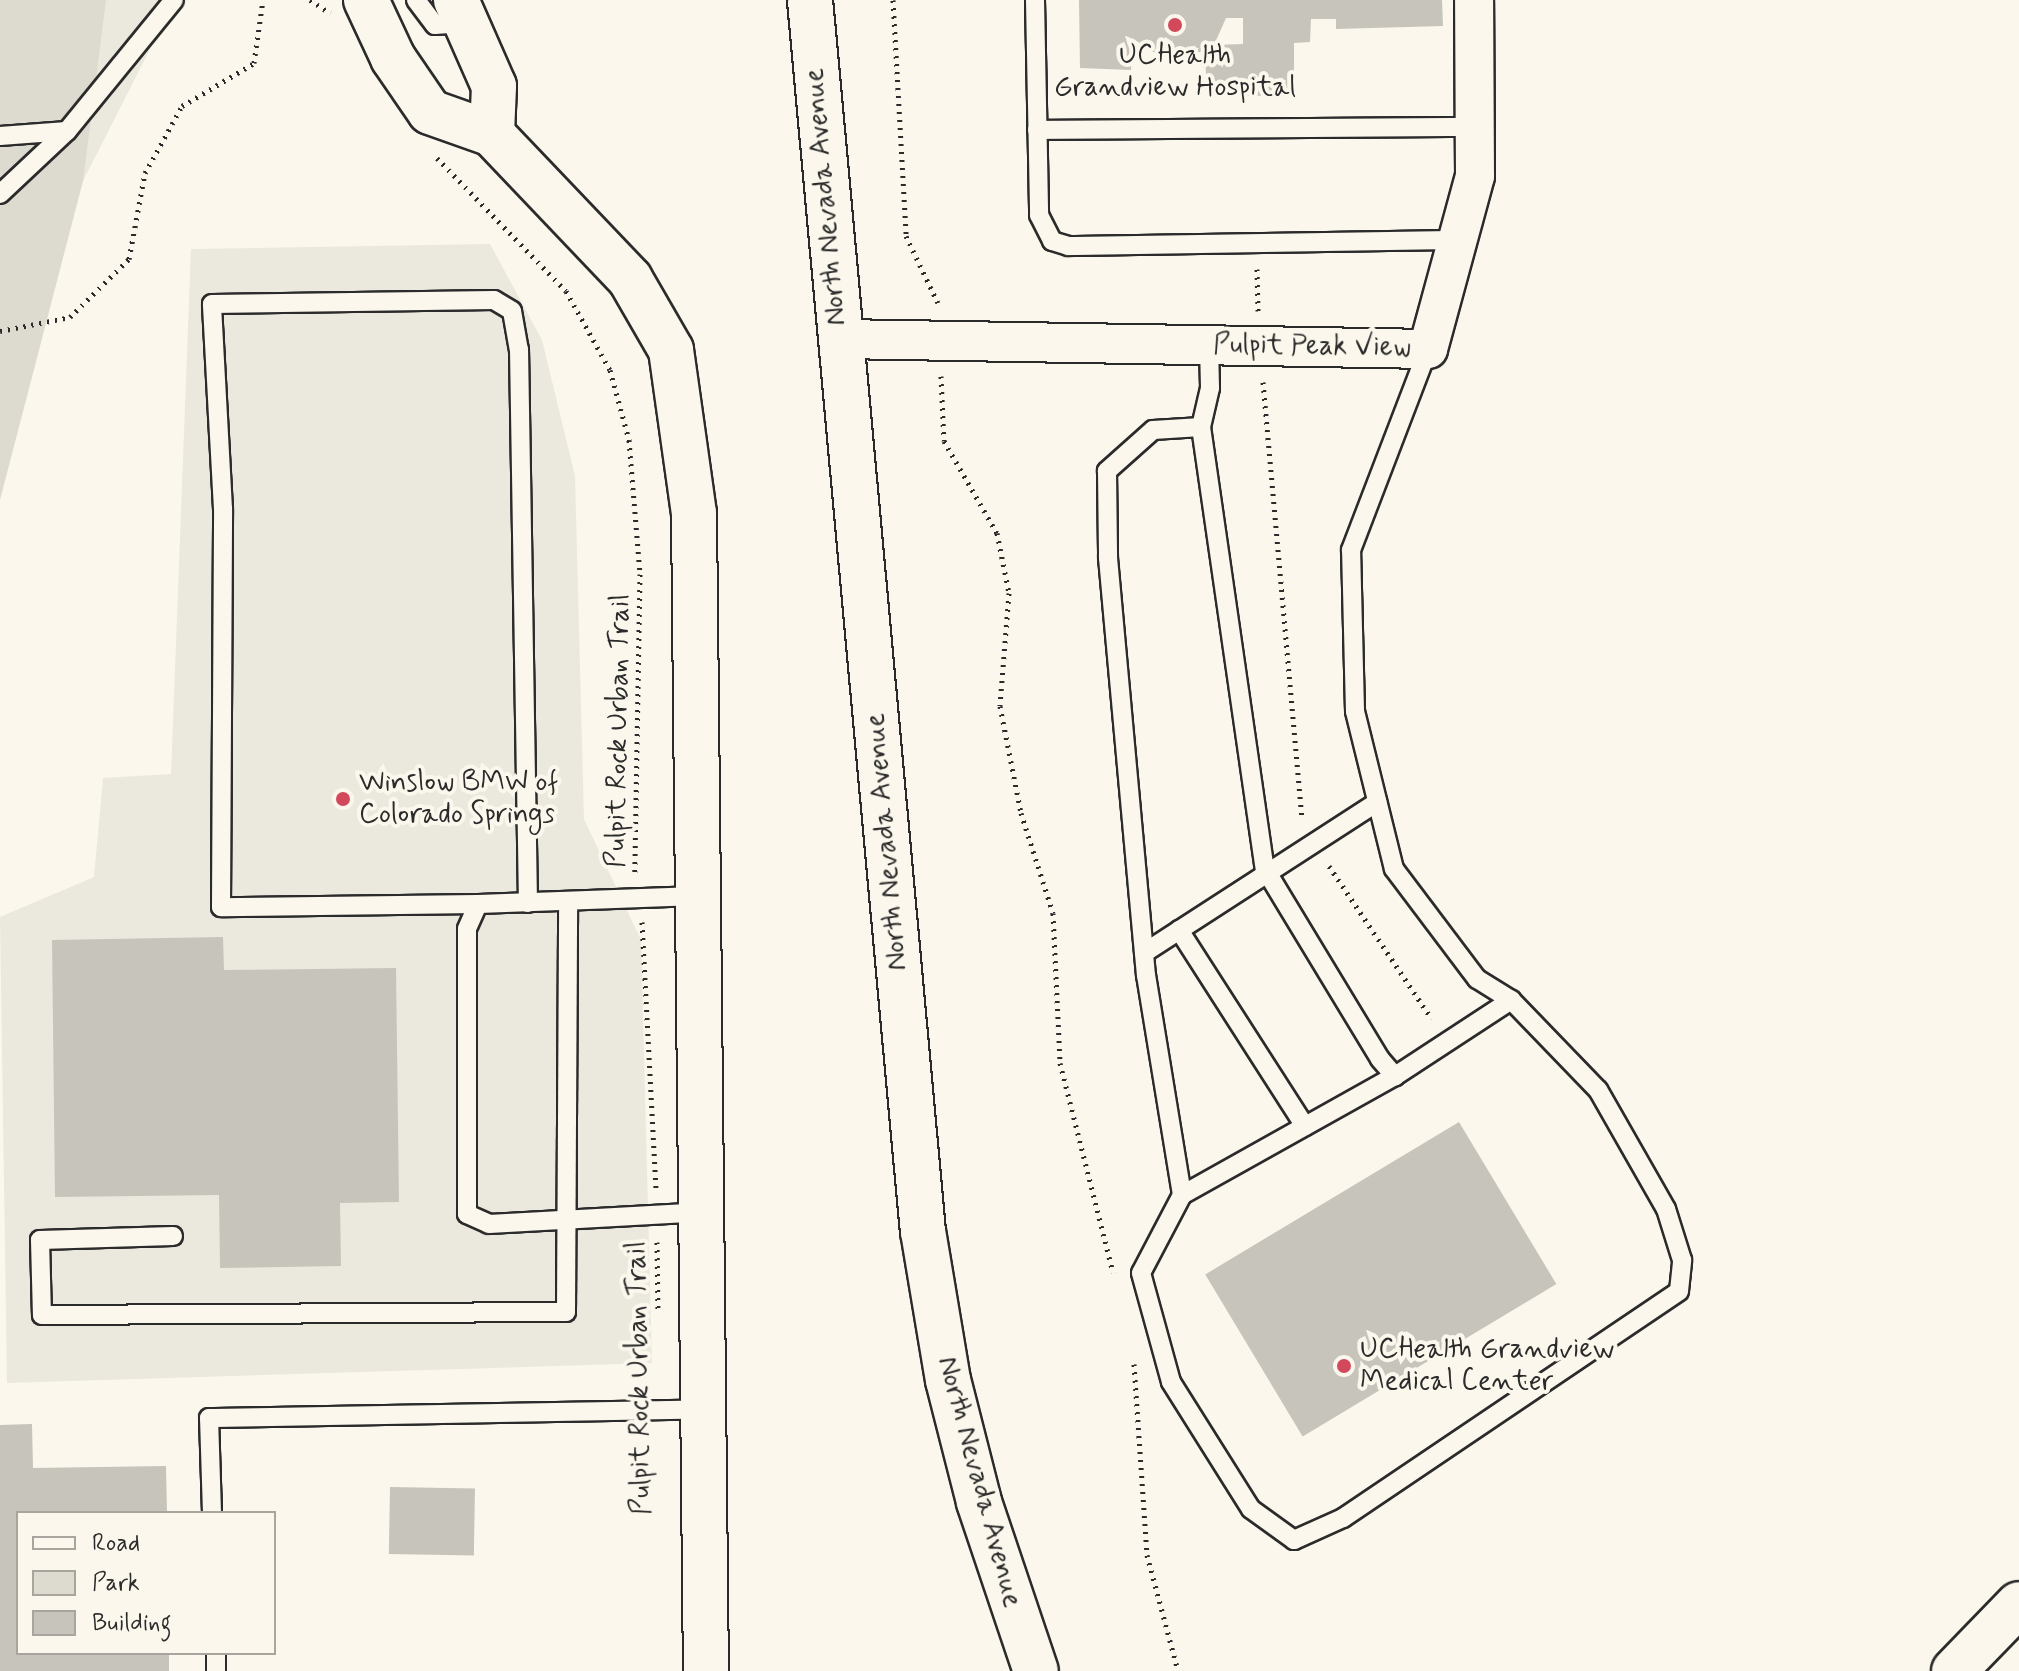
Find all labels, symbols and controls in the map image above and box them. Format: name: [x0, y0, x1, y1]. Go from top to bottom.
marker: UCHealth Grandview Hospital: [1164, 14, 1186, 36]
place label: UCHealth Grandview Hospital: [1054, 39, 1296, 105]
street label: North Nevada Avenue: [798, 67, 854, 327]
street label: Pulpit Peak View: [1213, 328, 1411, 366]
street label: Pulpit Rock Urban Trail: [600, 590, 638, 872]
street label: North Nevada Avenue: [859, 712, 915, 972]
place label: Winslow BMW of Colorado Springs: [359, 766, 560, 832]
marker: Winslow BMW of Colorado Springs: [334, 790, 352, 808]
street label: Pulpit Rock Urban Trail: [621, 1237, 659, 1519]
place label: UCHealth Grandview Medical Center: [1360, 1333, 1614, 1399]
street label: North Nevada Avenue: [929, 1353, 1029, 1611]
marker: UCHealth Grandview Medical Center: [1335, 1357, 1353, 1375]
legend: [16, 1511, 276, 1655]
text: Road: [92, 1528, 140, 1559]
text: Park: [92, 1568, 140, 1599]
text: Building: [92, 1608, 172, 1639]

